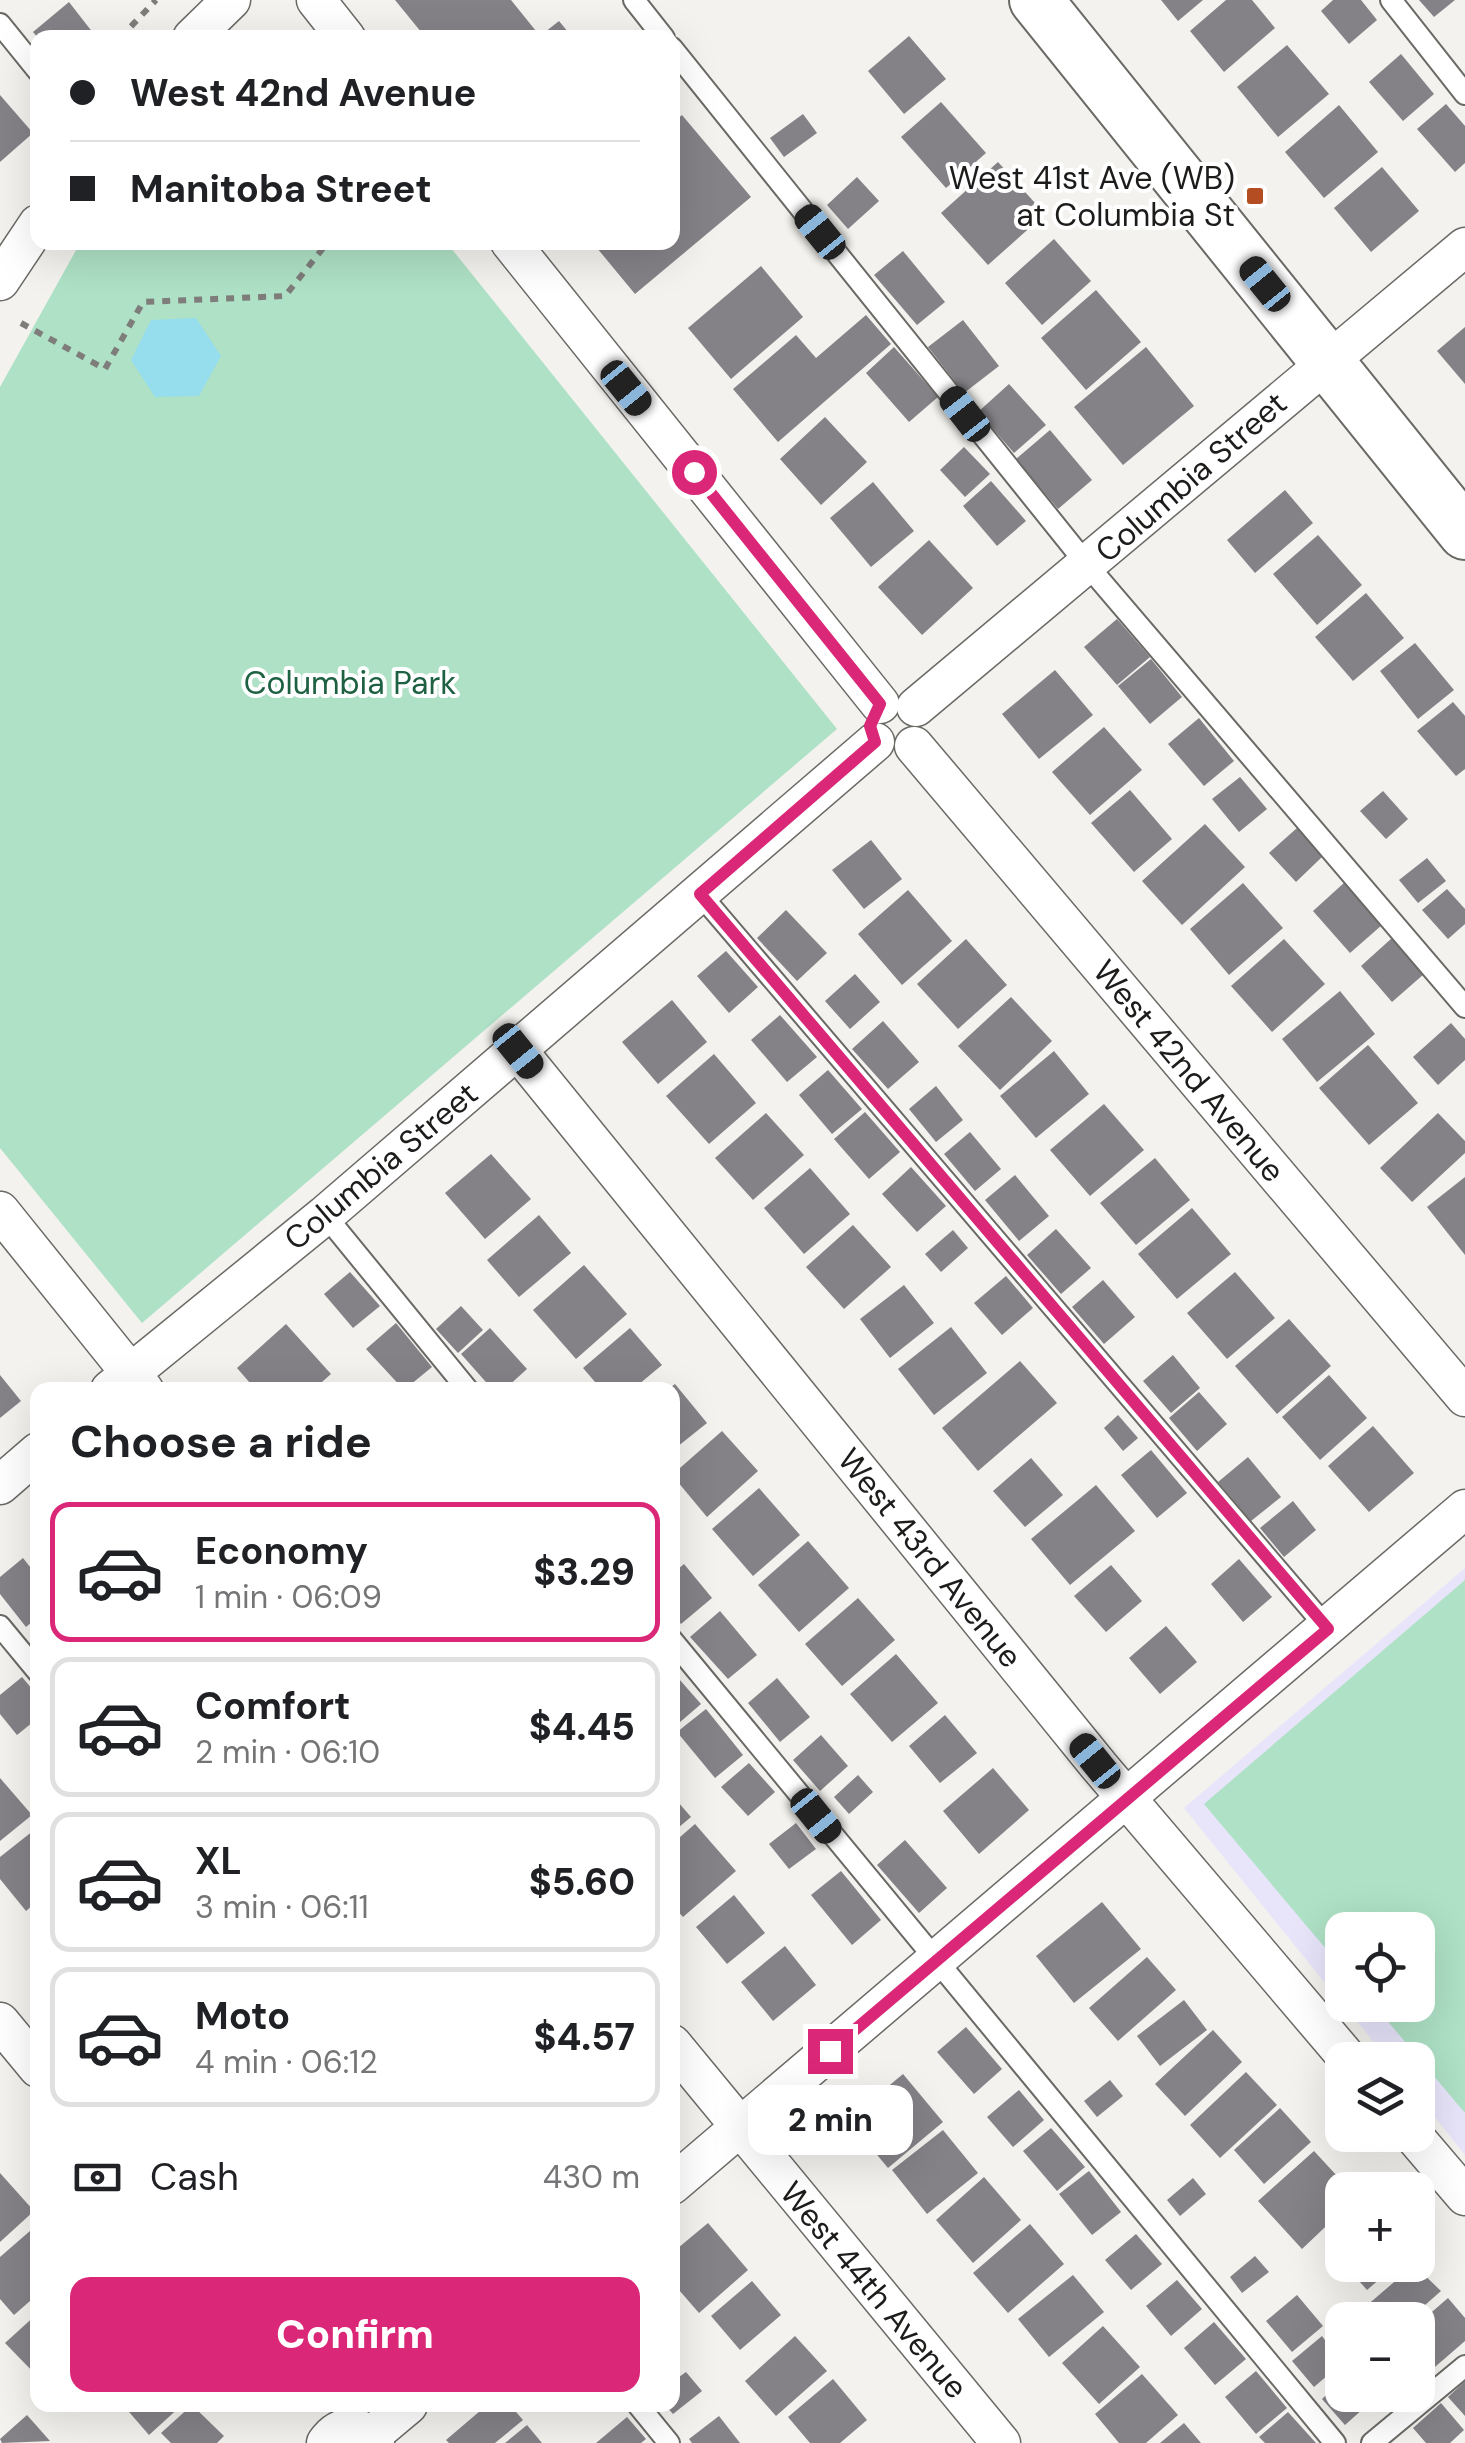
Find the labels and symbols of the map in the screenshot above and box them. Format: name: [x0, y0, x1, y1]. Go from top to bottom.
place label: West 41st Ave (WB) at Columbia St: [949, 157, 1235, 236]
marker: West 41st Ave (WB) at Columbia St: [1244, 185, 1266, 207]
car: [789, 199, 851, 265]
car: [1234, 251, 1296, 317]
car: [595, 355, 657, 421]
car: [935, 381, 995, 447]
street label: Columbia Street: [1087, 382, 1295, 572]
route start: [672, 450, 717, 495]
park label: Columbia Park: [244, 662, 456, 704]
street label: West 42nd Avenue: [1084, 951, 1294, 1191]
car: [487, 1018, 549, 1084]
street label: Columbia Street: [275, 1073, 487, 1259]
street label: West 43rd Avenue: [828, 1440, 1032, 1676]
car: [1064, 1728, 1126, 1794]
car: [785, 1783, 847, 1849]
route end: [808, 2029, 853, 2074]
callout: 2 min: [748, 2086, 912, 2156]
street label: West 44th Avenue: [771, 2173, 977, 2407]

